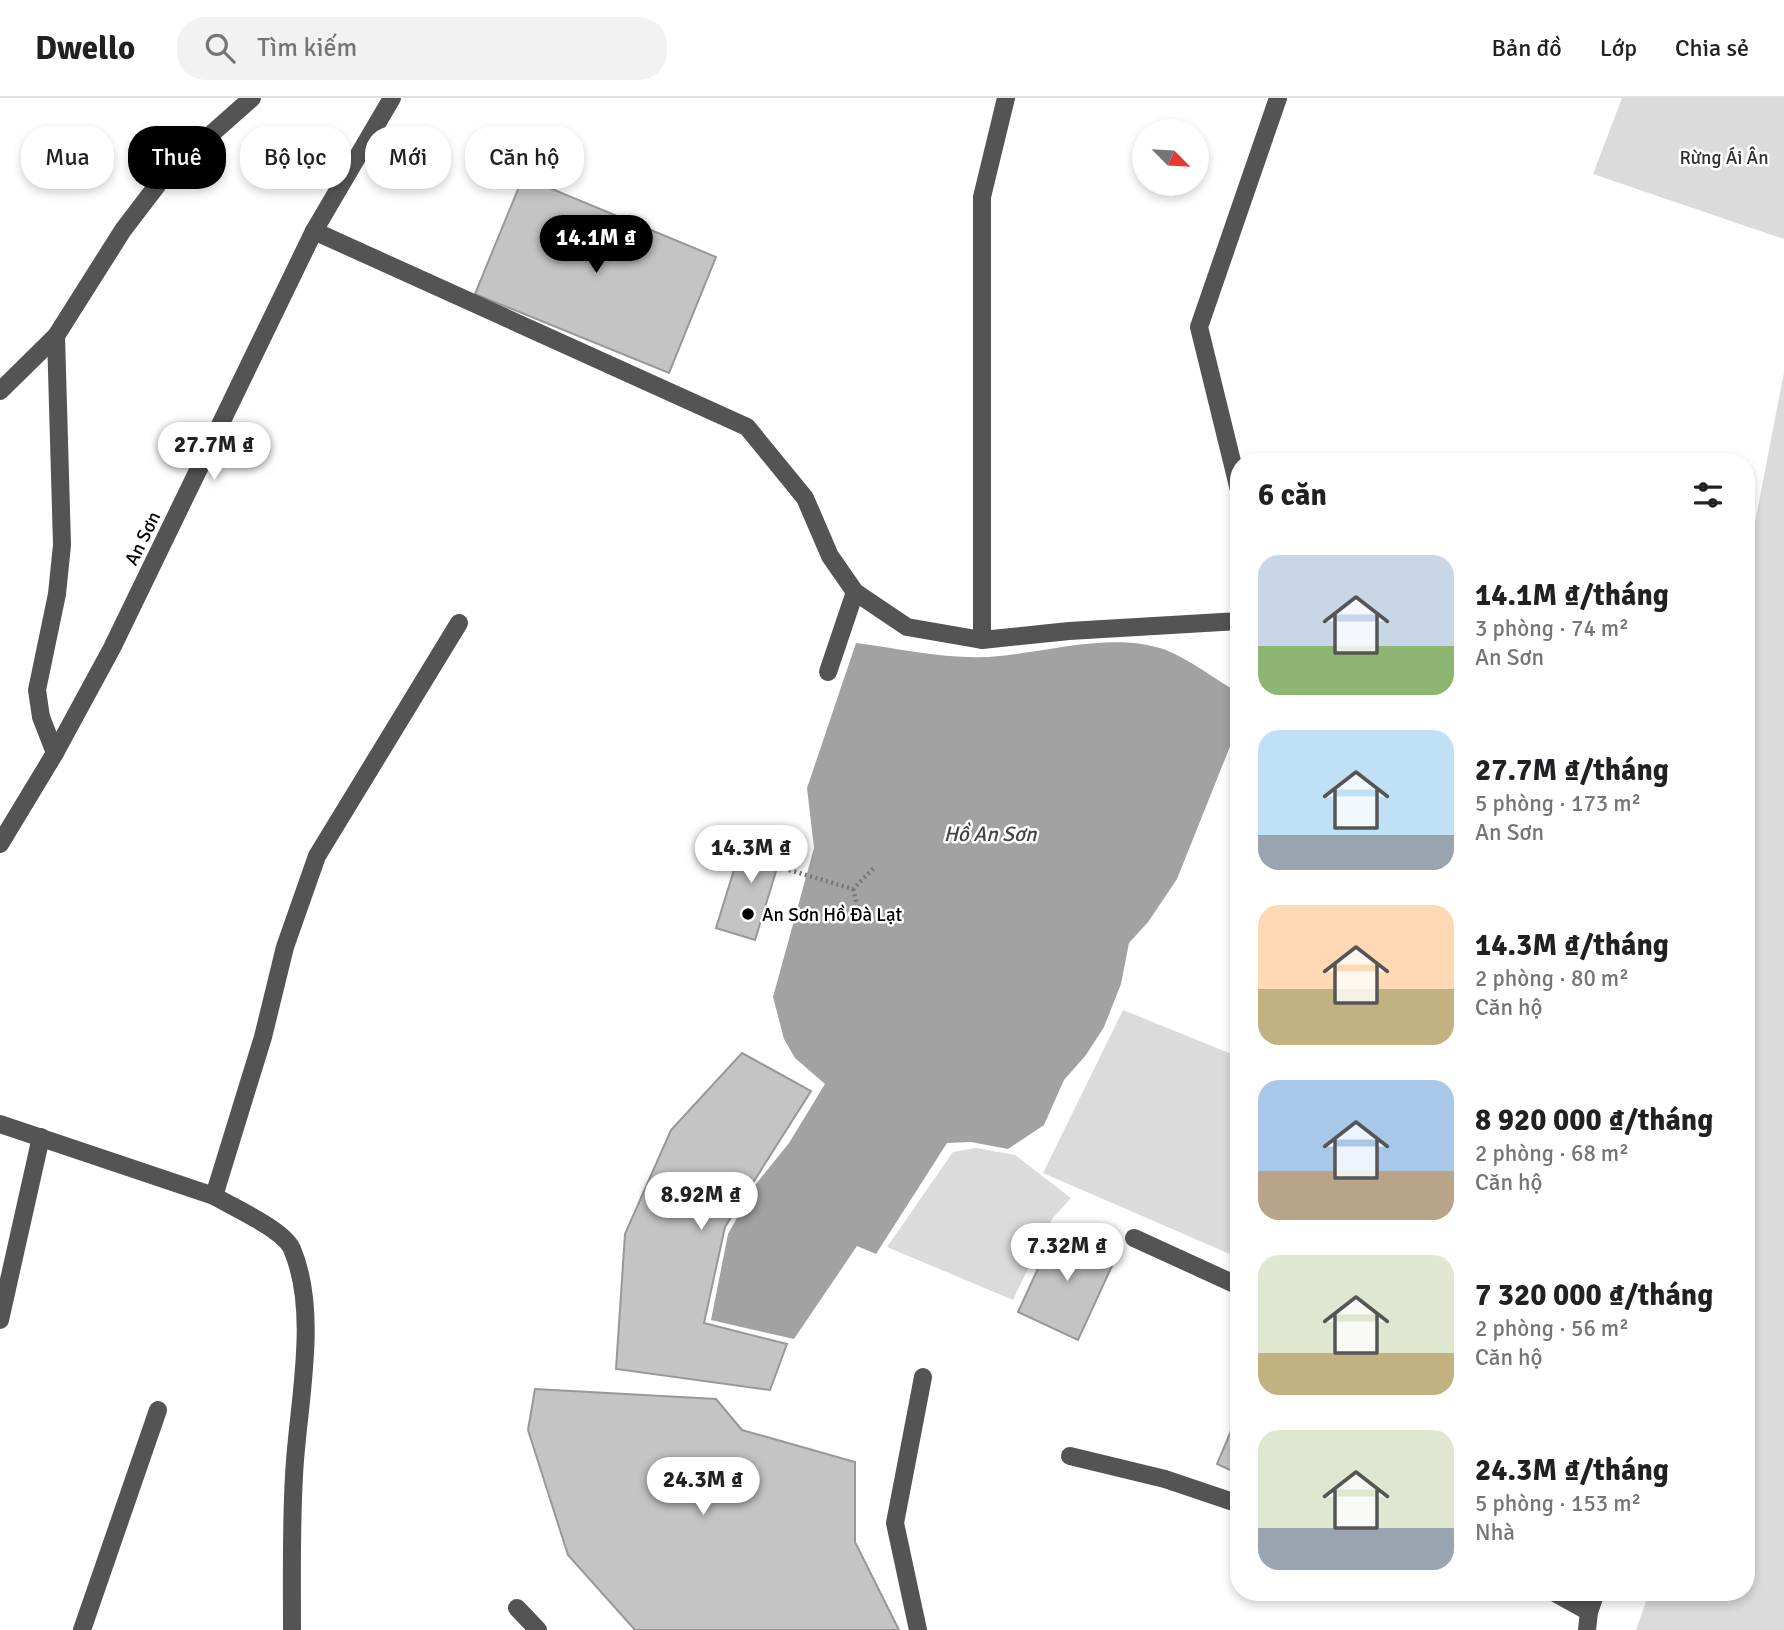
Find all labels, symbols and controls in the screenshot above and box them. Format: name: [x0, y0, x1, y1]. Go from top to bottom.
search box: [177, 17, 667, 80]
text: Dwello: [35, 28, 135, 69]
icon: search: [201, 29, 239, 67]
text: Tìm kiếm: [257, 32, 357, 64]
text: Bản đồ: [1491, 33, 1562, 63]
text: Lớp: [1600, 33, 1637, 63]
text: Chia sẻ: [1675, 33, 1749, 63]
north arrow: [1132, 119, 1209, 196]
map controls: [1132, 119, 1209, 196]
chip: Mua: [21, 126, 114, 189]
chip: Thuê: [128, 126, 226, 189]
chip: Bộ lọc: [240, 126, 351, 189]
chip: Mới: [365, 126, 451, 189]
chip: Căn hộ: [465, 126, 584, 189]
park label: Rừng Ái Ân: [1679, 146, 1769, 170]
pin: 14.1M ₫: [531, 216, 661, 275]
text: 14.1M ₫: [556, 223, 636, 252]
pin: 27.7M ₫: [149, 422, 279, 482]
text: 27.7M ₫: [174, 430, 254, 459]
icon: filters: [1689, 476, 1727, 514]
text: 6 căn: [1258, 477, 1327, 514]
street label: An Sơn: [120, 508, 166, 569]
text: 14.1M ₫/tháng: [1475, 577, 1669, 614]
icon: home: [1314, 583, 1398, 667]
text: 3 phòng · 74 m²: [1475, 614, 1629, 643]
text: An Sơn: [1475, 643, 1544, 672]
text: 27.7M ₫/tháng: [1475, 752, 1669, 789]
icon: home: [1314, 758, 1398, 842]
text: 5 phòng · 173 m²: [1475, 789, 1641, 818]
text: An Sơn: [1475, 818, 1544, 847]
water label: Hồ An Sơn: [944, 821, 1037, 847]
pin: 14.3M ₫: [686, 826, 816, 885]
text: 14.3M ₫: [711, 833, 791, 862]
place label: An Sơn Hồ Đà Lạt: [762, 903, 902, 927]
marker: An Sơn Hồ Đà Lạt: [740, 906, 756, 922]
text: 14.3M ₫/tháng: [1475, 927, 1669, 964]
icon: home: [1314, 933, 1398, 1017]
text: 2 phòng · 80 m²: [1475, 964, 1629, 993]
text: Căn hộ: [1475, 993, 1542, 1022]
text: 8 920 000 ₫/tháng: [1475, 1102, 1713, 1139]
icon: home: [1314, 1108, 1398, 1192]
text: 2 phòng · 68 m²: [1475, 1139, 1629, 1168]
text: Căn hộ: [1475, 1168, 1542, 1197]
pin: 8.92M ₫: [636, 1172, 766, 1232]
text: 8.92M ₫: [661, 1180, 741, 1209]
pin: 7.32M ₫: [1002, 1224, 1132, 1283]
text: 7.32M ₫: [1027, 1231, 1107, 1260]
text: 7 320 000 ₫/tháng: [1475, 1277, 1713, 1314]
icon: home: [1314, 1283, 1398, 1367]
text: 2 phòng · 56 m²: [1475, 1314, 1629, 1343]
text: Căn hộ: [1475, 1343, 1542, 1372]
text: 24.3M ₫/tháng: [1475, 1452, 1669, 1489]
pin: 24.3M ₫: [638, 1458, 768, 1517]
icon: home: [1314, 1458, 1398, 1542]
text: 24.3M ₫: [663, 1465, 743, 1494]
text: 5 phòng · 153 m²: [1475, 1489, 1641, 1518]
text: Nhà: [1475, 1518, 1515, 1547]

